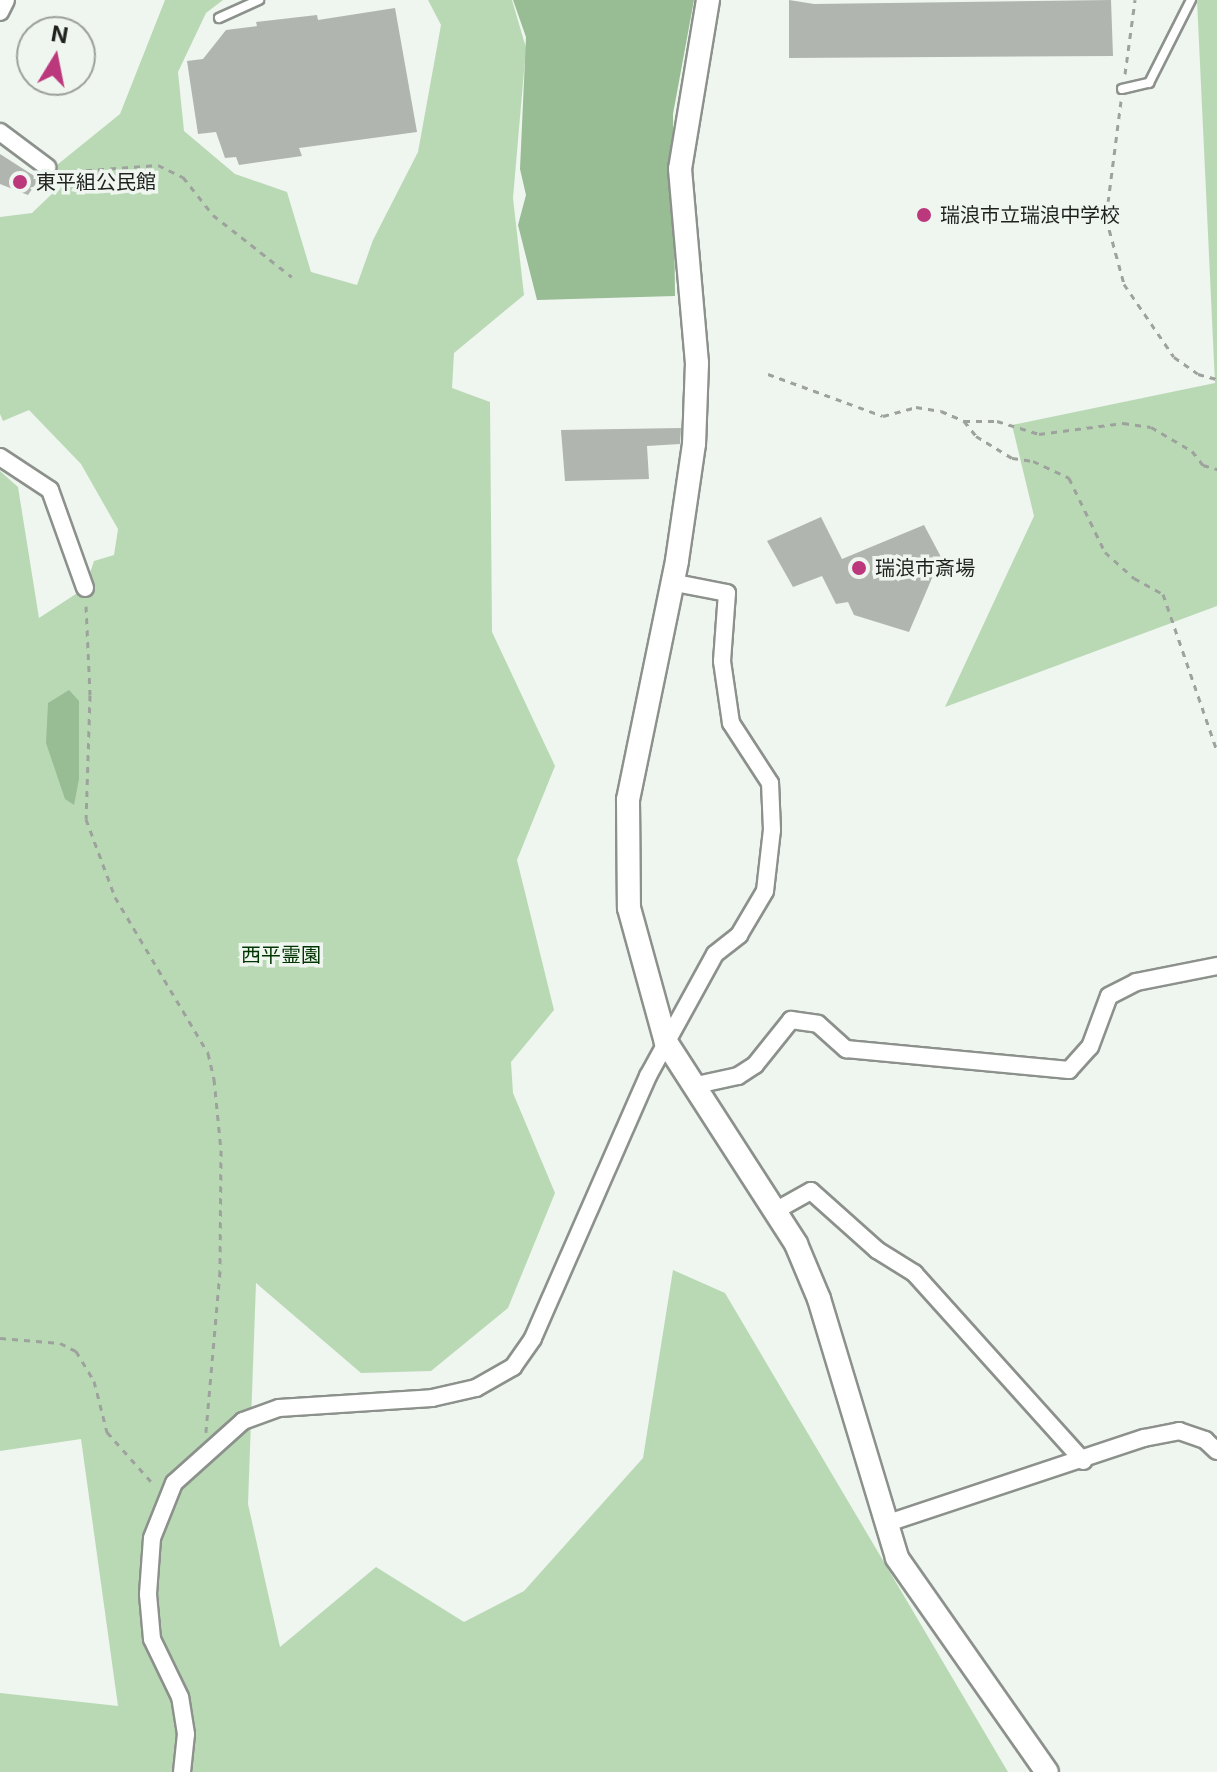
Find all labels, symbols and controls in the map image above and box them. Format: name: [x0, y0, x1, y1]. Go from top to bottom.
north arrow: [16, 16, 96, 96]
text: N: [49, 20, 70, 49]
place label: 東平組公民館: [36, 170, 156, 194]
marker: 東平組公民館: [11, 173, 29, 191]
place label: 瑞浪市立瑞浪中学校: [940, 203, 1120, 227]
marker: 瑞浪市立瑞浪中学校: [915, 206, 933, 224]
place label: 瑞浪市斎場: [875, 556, 975, 580]
marker: 瑞浪市斎場: [850, 559, 868, 577]
park label: 西平霊園: [241, 943, 321, 967]

